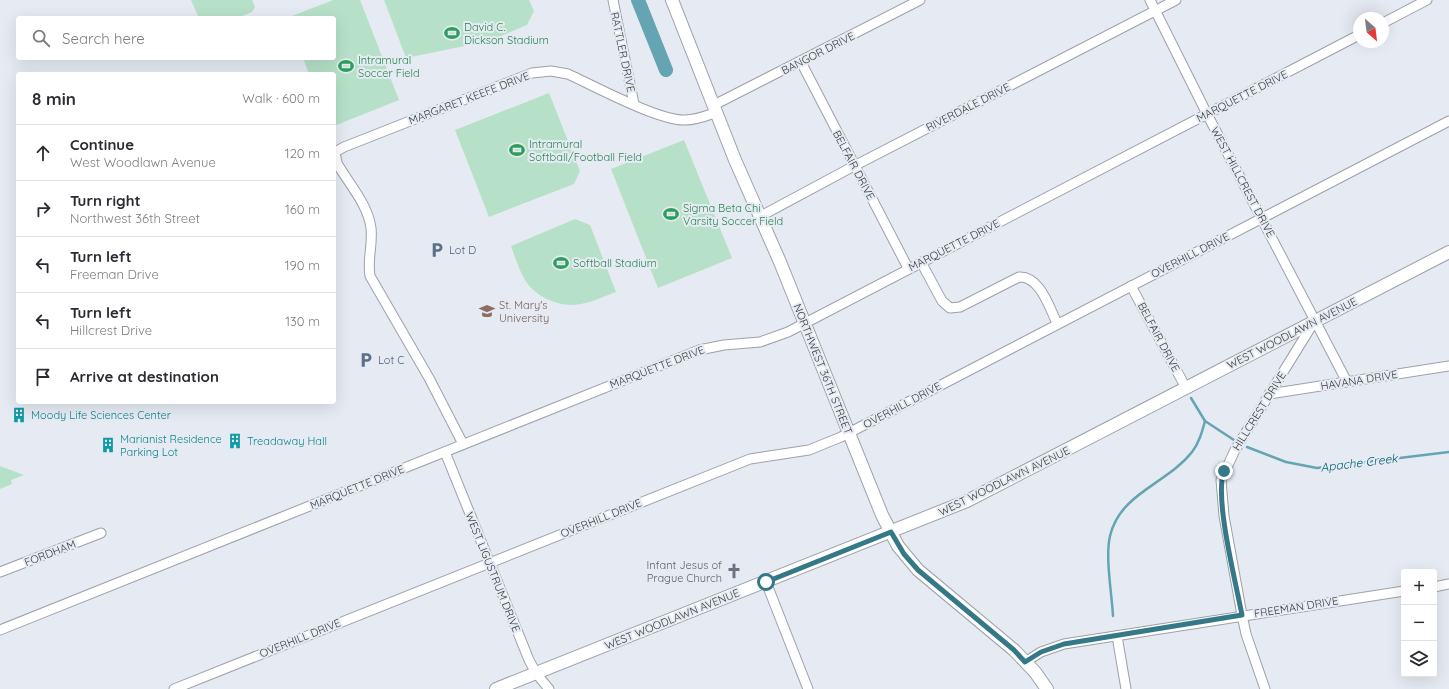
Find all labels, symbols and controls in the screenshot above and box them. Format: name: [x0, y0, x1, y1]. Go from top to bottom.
street label: RATTLER DRIVE: [608, 11, 638, 93]
north arrow: [1353, 12, 1389, 48]
search box: [16, 16, 336, 60]
place label: David C. Dickson Stadium: [464, 20, 549, 47]
sports icon: David C. Dickson Stadium: [443, 24, 461, 42]
icon: search: [30, 27, 52, 49]
text: Search here: [62, 29, 145, 48]
street label: BANGOR DRIVE: [779, 29, 857, 77]
place label: Intramural Soccer Field: [358, 53, 420, 80]
sports icon: Intramural Soccer Field: [337, 57, 355, 75]
street label: MARQUETTE DRIVE: [1194, 67, 1290, 125]
street label: MARGARET KEEFE DRIVE: [407, 68, 531, 128]
street label: RIVERDALE DRIVE: [924, 80, 1012, 134]
text: 8 min: [32, 88, 76, 109]
text: Walk · 600 m: [242, 90, 320, 106]
street label: WEST HILLCREST DRIVE: [1208, 124, 1278, 240]
street label: BELFAIR DRIVE: [830, 128, 878, 202]
text: Continue: [70, 135, 134, 154]
place label: Intramural Softball/Football Field: [529, 137, 642, 164]
sports icon: Intramural Softball/Football Field: [508, 141, 526, 159]
icon: ahead: [32, 142, 54, 164]
text: 120 m: [285, 145, 320, 161]
text: West Woodlawn Avenue: [70, 154, 216, 170]
text: Turn right: [70, 191, 141, 210]
icon: right: [32, 198, 54, 220]
text: 160 m: [285, 201, 320, 217]
place label: Sigma Beta Chi Varsity Soccer Field: [683, 201, 783, 228]
sports icon: Sigma Beta Chi Varsity Soccer Field: [662, 205, 680, 223]
text: Northwest 36th Street: [70, 210, 200, 226]
street label: MARQUETTE DRIVE: [906, 216, 1002, 274]
street label: OVERHILL DRIVE: [1148, 229, 1232, 281]
parking icon: Lot D: [428, 241, 446, 259]
place label: Lot D: [449, 243, 476, 257]
text: Turn left: [70, 247, 132, 266]
icon: left: [32, 254, 54, 276]
sports icon: Softball Stadium: [552, 254, 570, 272]
place label: Softball Stadium: [573, 256, 657, 270]
text: 190 m: [285, 257, 320, 273]
text: Freeman Drive: [70, 266, 159, 282]
street label: WEST WOODLAWN AVENUE: [1225, 294, 1359, 372]
place label: St. Mary's University: [499, 298, 549, 325]
street label: BELFAIR DRIVE: [1135, 300, 1183, 374]
school or university icon: St. Mary's University: [478, 302, 496, 320]
street label: NORTHWEST 36TH STREET: [790, 302, 856, 437]
text: Turn left: [70, 303, 132, 322]
icon: left: [32, 310, 54, 332]
text: 130 m: [285, 313, 320, 329]
text: Hillcrest Drive: [70, 322, 152, 338]
street label: MARQUETTE DRIVE: [608, 342, 706, 392]
parking icon: Lot C: [357, 351, 375, 369]
place label: Lot C: [378, 353, 404, 367]
icon: arrive: [32, 366, 54, 388]
text: Arrive at destination: [70, 367, 219, 386]
street label: HAVANA DRIVE: [1319, 367, 1399, 393]
street label: HILLCREST DRIVE: [1229, 369, 1289, 453]
street label: OVERHILL DRIVE: [861, 379, 943, 431]
building icon: Moody Life Sciences Center: [10, 406, 28, 424]
place label: Moody Life Sciences Center: [31, 408, 172, 422]
place label: Marianist Residence Parking Lot: [120, 432, 222, 459]
building icon: Treadaway Hall: [226, 432, 244, 450]
place label: Treadaway Hall: [247, 434, 327, 448]
building icon: Marianist Residence Parking Lot: [99, 436, 117, 454]
street label: WEST WOODLAWN AVENUE: [936, 443, 1072, 519]
water label: Apache Creek: [1320, 450, 1400, 475]
street label: MARQUETTE DRIVE: [308, 462, 406, 512]
route end: [1215, 462, 1233, 480]
street label: OVERHILL DRIVE: [558, 495, 644, 541]
street label: WEST LIGUSTRUM DRIVE: [462, 510, 524, 634]
street label: FORDHAM: [22, 537, 78, 569]
place label: Infant Jesus of Prague Church: [646, 558, 722, 585]
church icon: Infant Jesus of Prague Church: [725, 562, 743, 580]
map controls: [1401, 569, 1437, 677]
button: +: [1401, 569, 1437, 605]
route start: [757, 573, 775, 591]
street label: WEST WOODLAWN AVENUE: [603, 586, 741, 652]
street label: FREEMAN DRIVE: [1253, 593, 1339, 621]
button: −: [1401, 605, 1437, 641]
street label: OVERHILL DRIVE: [257, 615, 343, 661]
button: layers: [1401, 641, 1437, 677]

